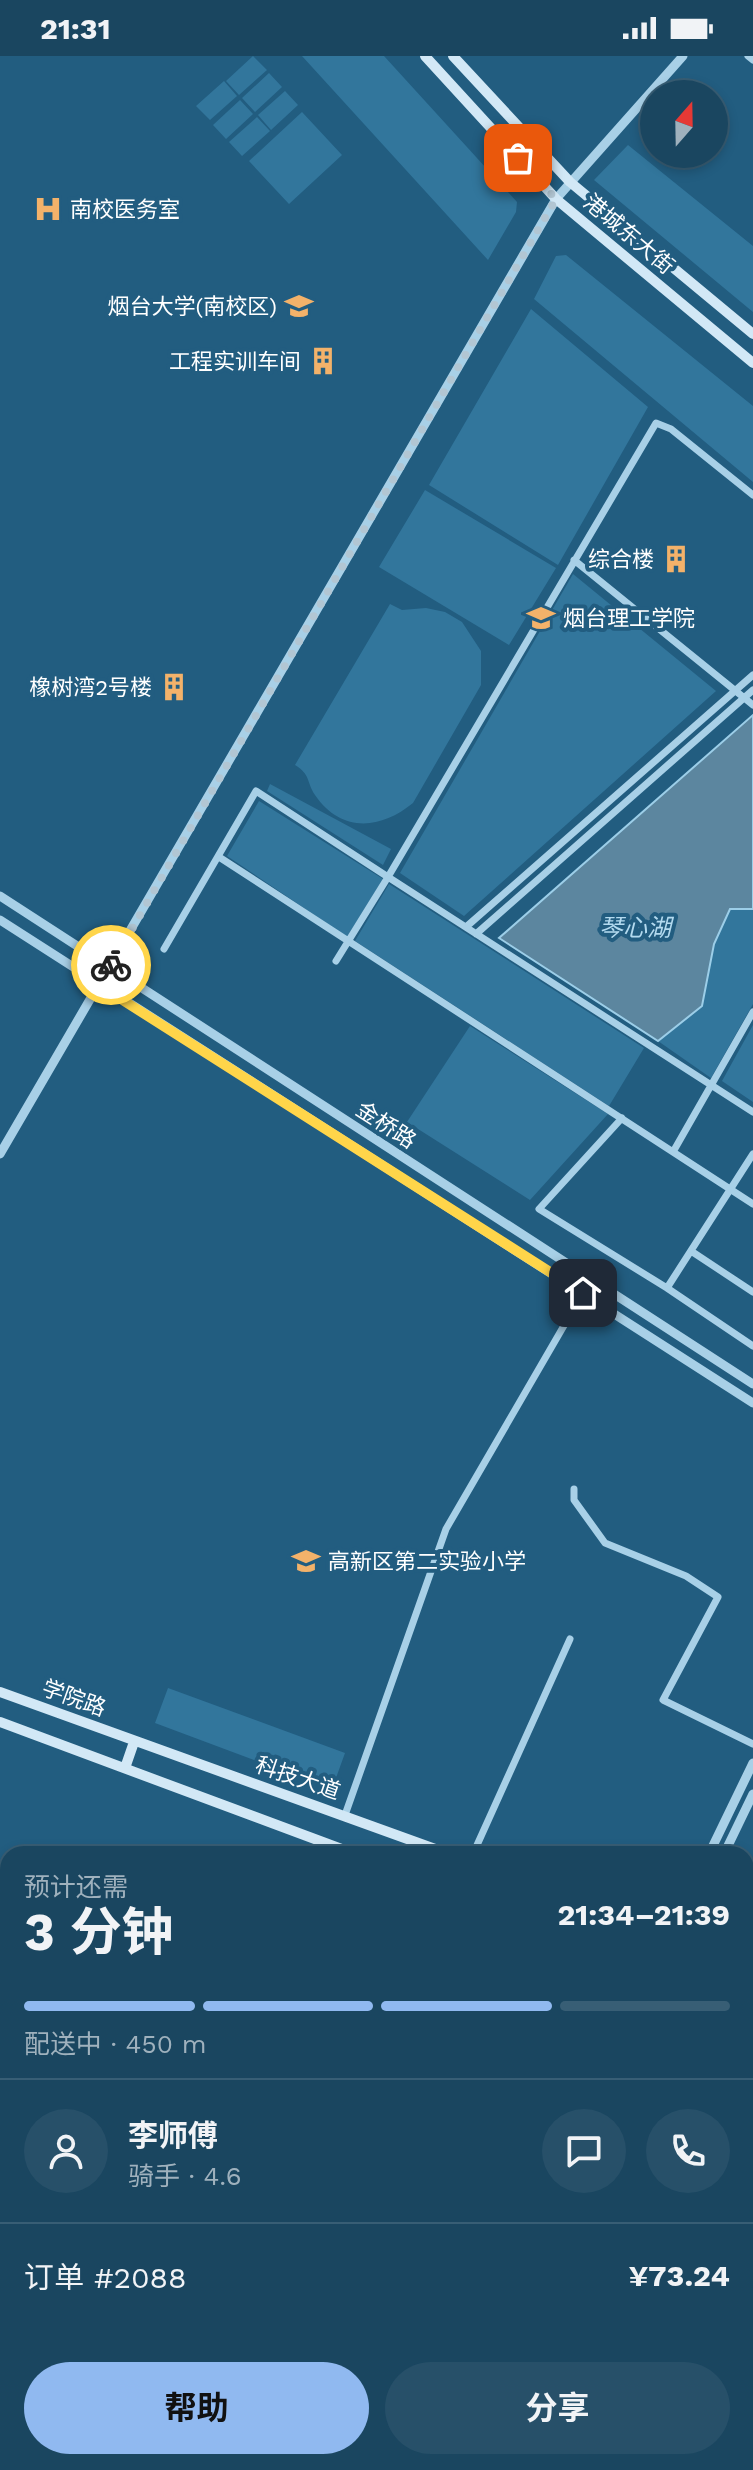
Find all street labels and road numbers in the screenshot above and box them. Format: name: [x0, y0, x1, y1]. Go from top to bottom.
street label: 港城东大街: [579, 189, 679, 279]
street label: 金桥路: [352, 1097, 420, 1153]
street label: 学院路: [39, 1675, 109, 1721]
street label: 科技大道: [252, 1752, 344, 1804]

